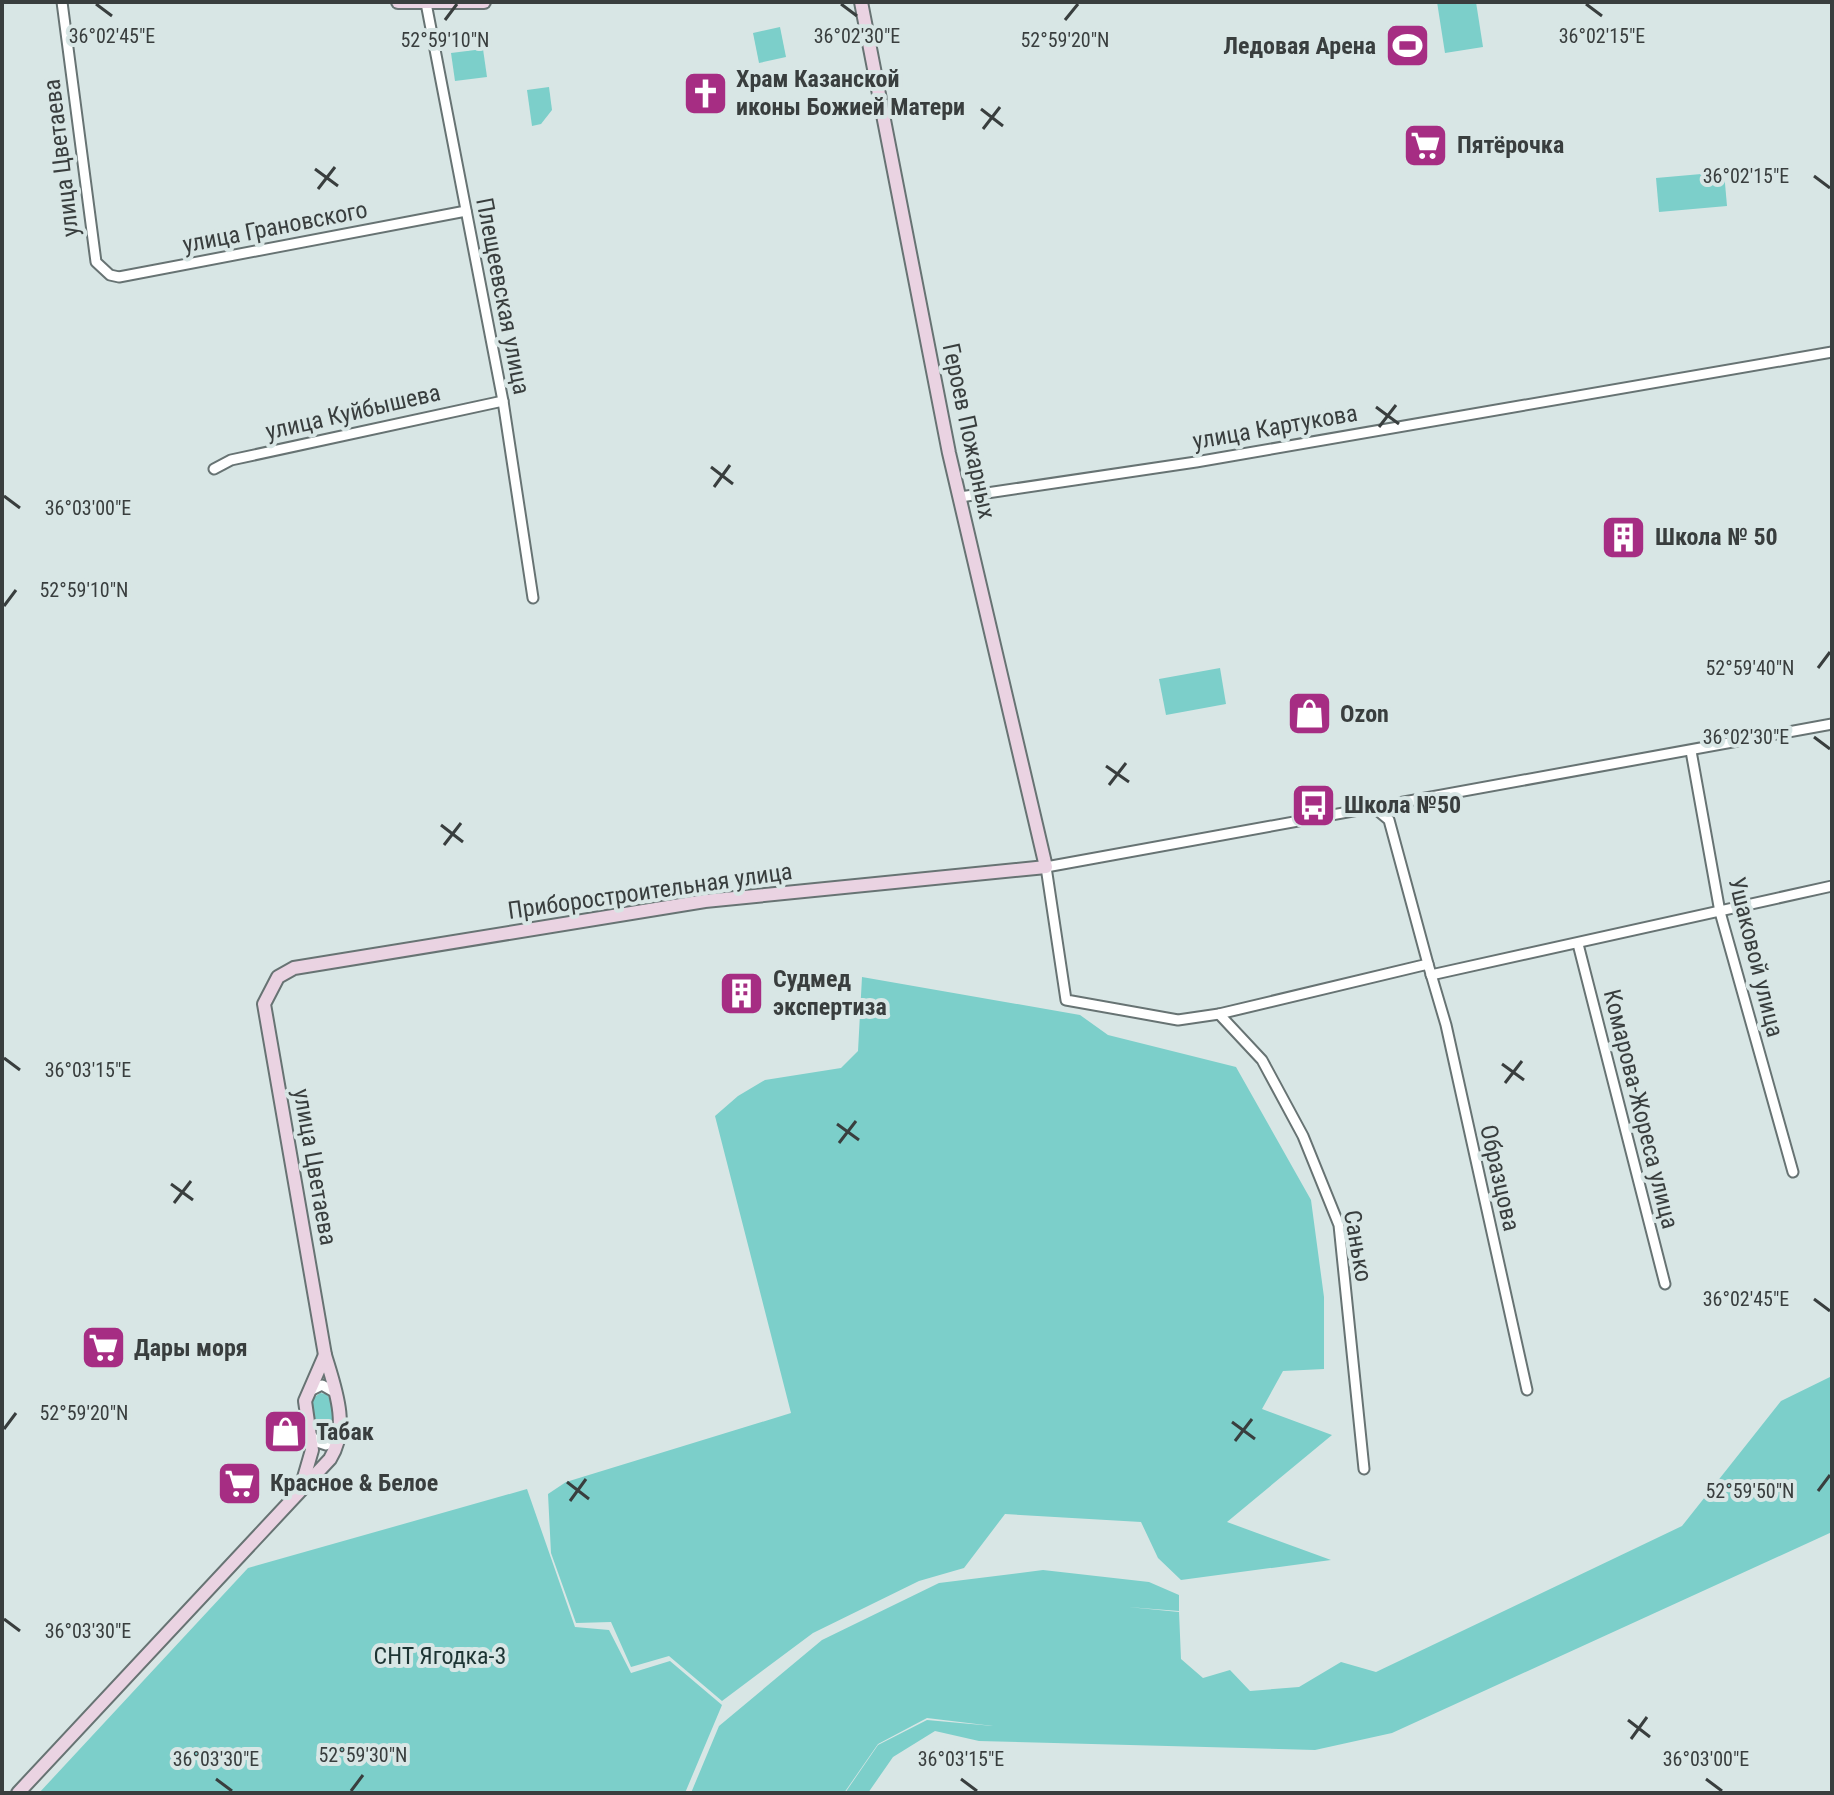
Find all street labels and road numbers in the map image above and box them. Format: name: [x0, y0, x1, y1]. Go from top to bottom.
street label: улица Цветаева: [37, 78, 85, 238]
street label: улица Грановского: [180, 195, 370, 259]
street label: Плещеевская улица: [470, 195, 536, 397]
street label: Героев Пожарных: [937, 341, 1001, 521]
street label: улица Куйбышева: [263, 378, 443, 446]
street label: улица Картукова: [1190, 399, 1360, 455]
street label: Приборостроительная улица: [506, 857, 794, 925]
street label: Ушаковой улица: [1723, 874, 1789, 1040]
street label: Комарова-Жореса улица: [1598, 986, 1684, 1232]
street label: улица Цветаева: [287, 1087, 343, 1247]
street label: Образцова: [1474, 1122, 1526, 1234]
street label: Санько: [1338, 1208, 1378, 1284]

